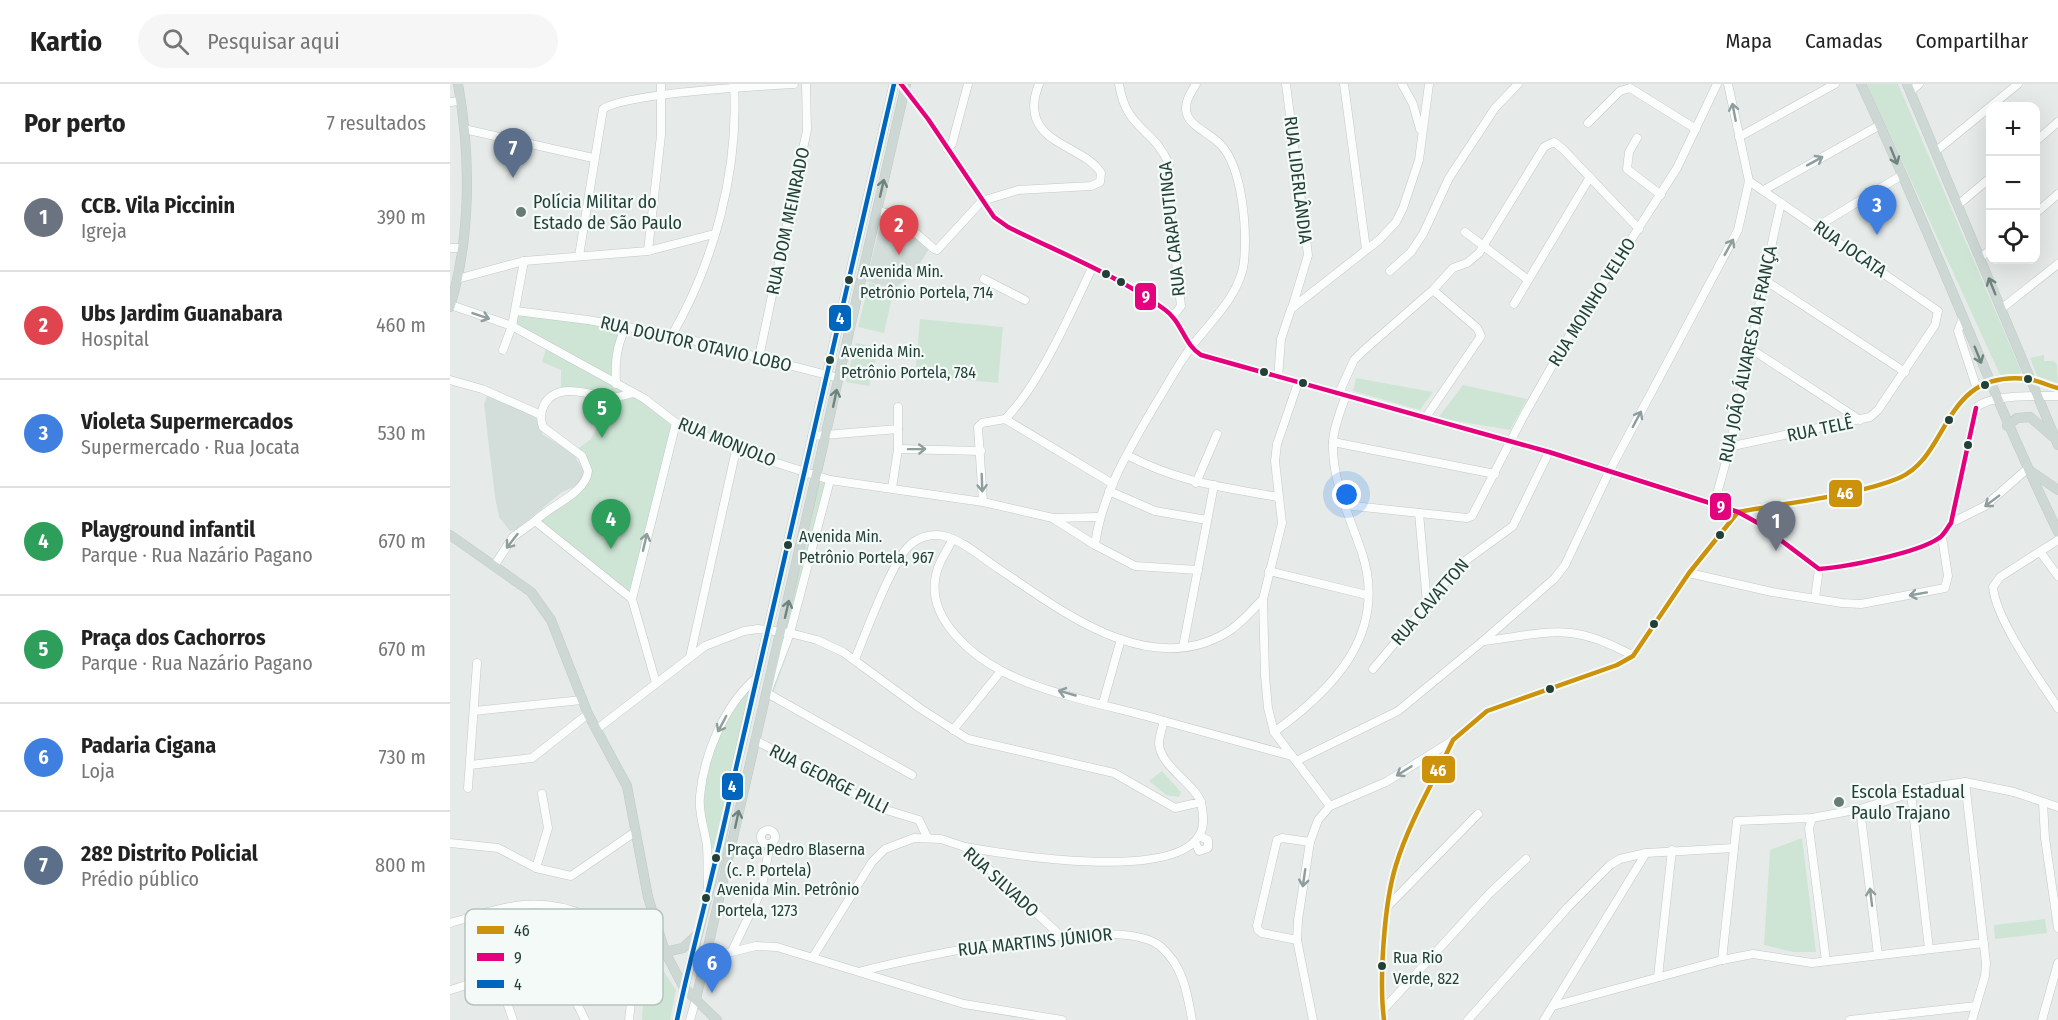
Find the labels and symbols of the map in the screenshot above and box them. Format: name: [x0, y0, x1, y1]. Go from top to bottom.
one-way arrow: [1728, 102, 1739, 122]
street label: RUA LIDERLÂNDIA: [1279, 115, 1317, 245]
pin: 7: [494, 128, 532, 178]
street label: RUA DOM MEINRADO: [762, 145, 814, 297]
one-way arrow: [1889, 147, 1900, 165]
one-way arrow: [1806, 155, 1824, 166]
street label: RUA CARAPUTINGA: [1154, 160, 1190, 297]
one-way arrow: [877, 179, 889, 198]
pin: 3: [1858, 186, 1896, 235]
place label: Polícia Militar do Estado de São Paulo: [533, 191, 682, 234]
marker: Polícia Militar do Estado de São Paulo: [514, 205, 528, 219]
pin: 2: [880, 206, 918, 255]
street label: RUA JOCATA: [1809, 216, 1891, 283]
street label: RUA MOINHO VELHO: [1544, 234, 1640, 370]
one-way arrow: [1723, 239, 1735, 256]
street label: RUA JOÃO ÁLVARES DA FRANÇA: [1713, 243, 1782, 464]
place label: Avenida Min. Petrônio Portela, 714: [860, 262, 994, 302]
unlabelled marker: [1100, 268, 1112, 280]
marker: Avenida Min. Petrônio Portela, 714: [843, 274, 855, 286]
unlabelled marker: [1115, 276, 1127, 288]
one-way arrow: [1985, 277, 1996, 295]
line badge: 9: [1134, 282, 1157, 311]
text: 9: [1142, 287, 1150, 306]
line badge: 4: [828, 304, 852, 332]
text: 4: [836, 309, 844, 328]
one-way arrow: [472, 311, 490, 322]
street label: RUA DOUTOR OTAVIO LOBO: [598, 311, 794, 377]
place label: Avenida Min. Petrônio Portela, 784: [841, 342, 976, 382]
one-way arrow: [1973, 346, 1984, 364]
marker: Avenida Min. Petrônio Portela, 784: [824, 354, 836, 366]
unlabelled marker: [1258, 366, 1270, 378]
unlabelled marker: [2022, 373, 2034, 385]
unlabelled marker: [1297, 377, 1309, 389]
unlabelled marker: [1979, 379, 1991, 391]
pin: 5: [582, 388, 622, 438]
one-way arrow: [829, 389, 841, 408]
one-way arrow: [1632, 410, 1644, 428]
street label: RUA TELÊ: [1785, 411, 1855, 447]
street label: RUA MONJOLO: [675, 412, 779, 472]
unlabelled marker: [1943, 414, 1955, 426]
unlabelled marker: [1962, 439, 1974, 451]
one-way arrow: [906, 443, 926, 455]
one-way arrow: [977, 473, 988, 493]
line badge: 46: [1828, 479, 1863, 508]
your location: [1332, 480, 1361, 509]
text: 46: [1837, 484, 1853, 503]
line badge: 9: [1709, 492, 1732, 521]
one-way arrow: [1984, 494, 2000, 507]
text: 9: [1717, 497, 1725, 516]
pin: 4: [592, 500, 630, 549]
pin: 1: [1756, 502, 1796, 551]
place label: Avenida Min. Petrônio Portela, 967: [799, 527, 934, 567]
unlabelled marker: [1714, 529, 1726, 541]
one-way arrow: [505, 532, 518, 548]
one-way arrow: [640, 533, 652, 552]
marker: Avenida Min. Petrônio Portela, 967: [782, 539, 794, 551]
street label: RUA CAVATTON: [1386, 554, 1474, 650]
one-way arrow: [1909, 589, 1928, 600]
one-way arrow: [781, 600, 793, 619]
unlabelled marker: [1648, 618, 1660, 630]
unlabelled marker: [1544, 683, 1556, 695]
one-way arrow: [1058, 687, 1077, 699]
one-way arrow: [716, 715, 727, 733]
street label: RUA GEORGE PILLI: [766, 739, 892, 819]
line badge: 46: [1421, 755, 1456, 784]
text: 46: [1430, 761, 1446, 780]
one-way arrow: [1396, 765, 1413, 777]
line badge: 4: [721, 772, 744, 801]
text: 4: [728, 777, 736, 796]
place label: Escola Estadual Paulo Trajano: [1851, 781, 1965, 824]
marker: Escola Estadual Paulo Trajano: [1832, 795, 1846, 809]
one-way arrow: [732, 810, 744, 829]
place label: Praça Pedro Blaserna (c. P. Portela): [727, 840, 865, 880]
street label: RUA SILVADO: [959, 842, 1043, 922]
marker: Praça Pedro Blaserna (c. P. Portela): [710, 852, 722, 864]
one-way arrow: [1298, 868, 1309, 888]
place label: Avenida Min. Petrônio Portela, 1273: [717, 880, 859, 920]
one-way arrow: [1865, 887, 1876, 907]
marker: Avenida Min. Petrônio Portela, 1273: [700, 892, 712, 904]
legend: [465, 909, 663, 1005]
text: 46: [514, 921, 530, 940]
street label: RUA MARTINS JÚNIOR: [957, 922, 1113, 961]
pin: 6: [692, 944, 732, 993]
text: 9: [514, 948, 522, 967]
place label: Rua Rio Verde, 822: [1393, 948, 1459, 988]
marker: Rua Rio Verde, 822: [1376, 960, 1388, 972]
text: 4: [514, 975, 522, 994]

